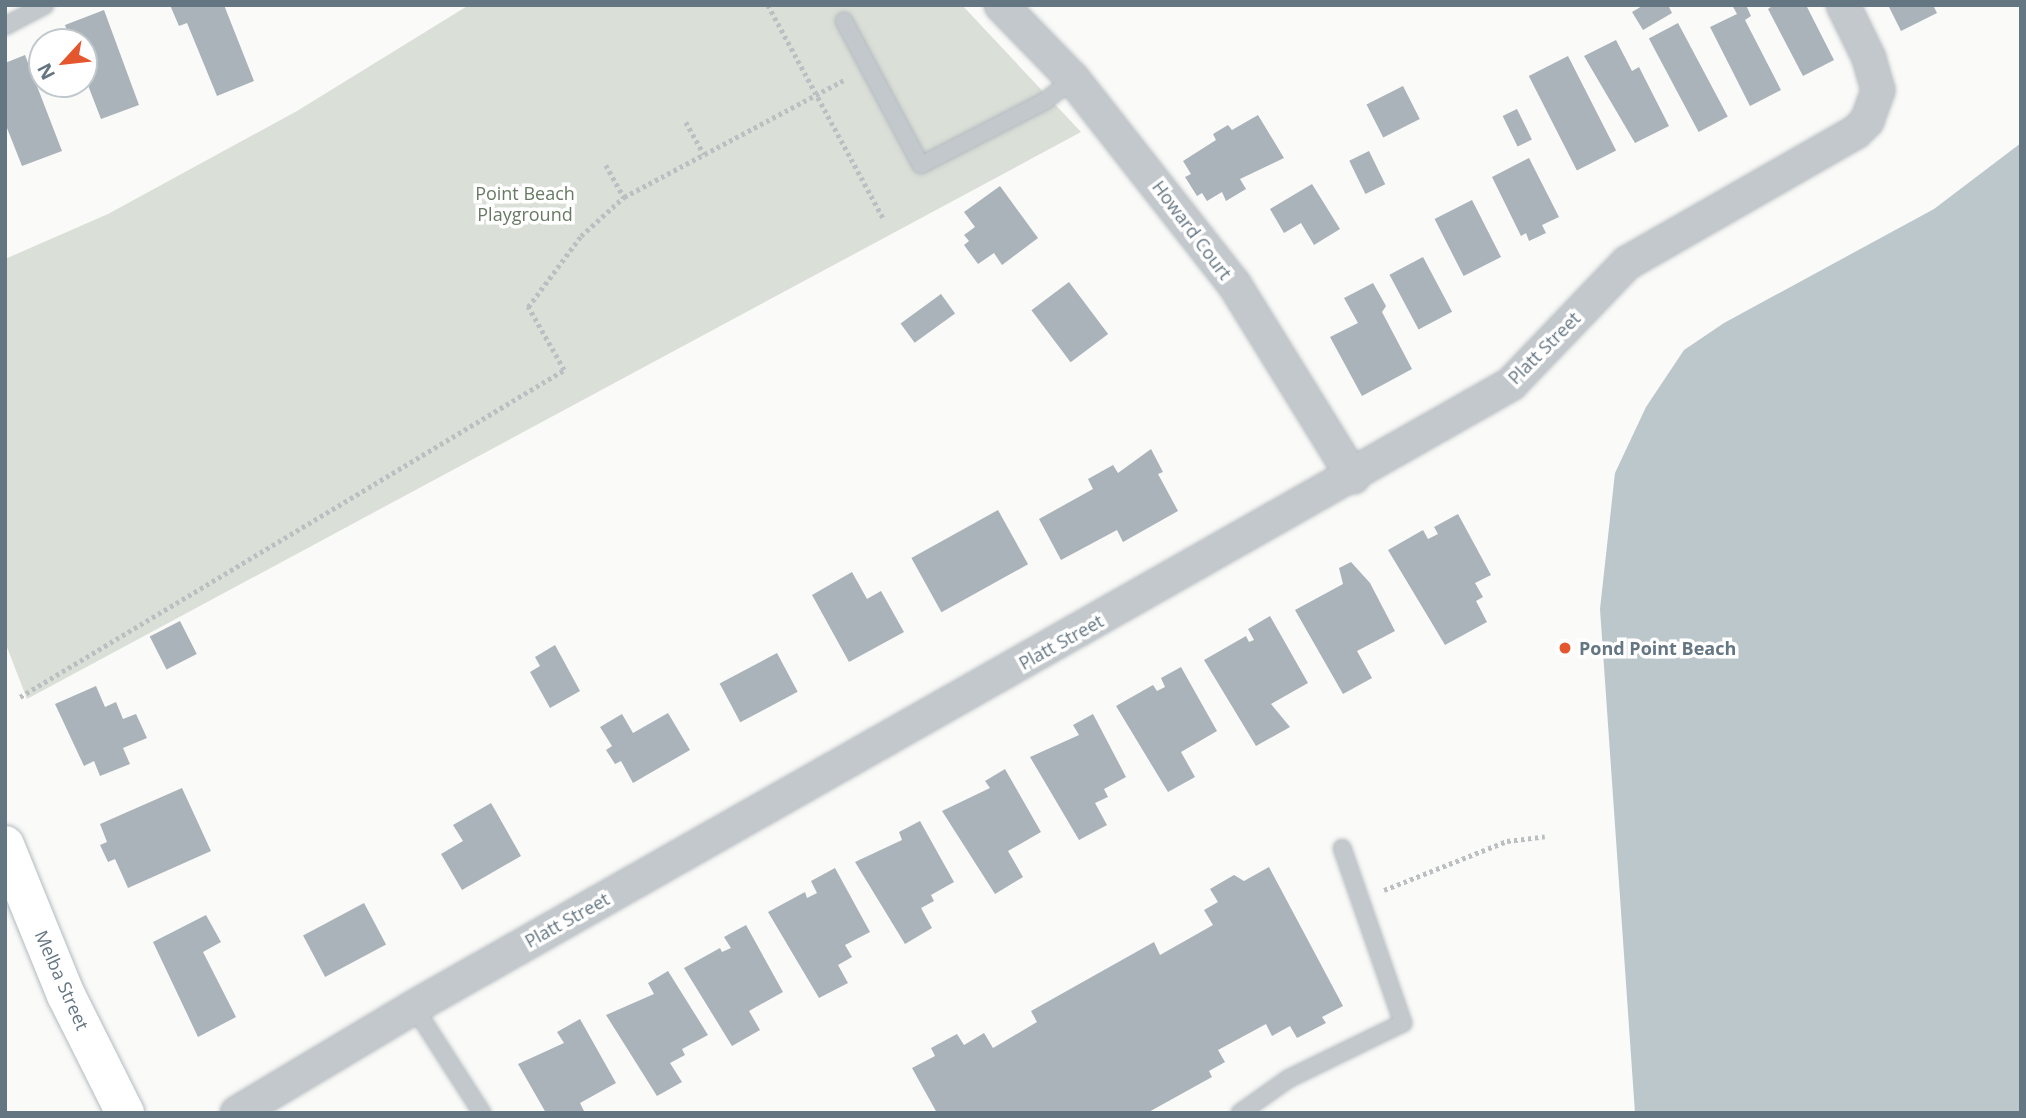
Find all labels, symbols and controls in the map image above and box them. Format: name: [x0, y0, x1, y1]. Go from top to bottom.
north arrow: [28, 28, 98, 98]
text: N: [31, 59, 61, 84]
street label: Howard Court: [1148, 176, 1236, 284]
park label: Point Beach Playground: [475, 183, 575, 226]
street label: Platt Street: [1503, 307, 1585, 389]
street label: Platt Street: [1015, 610, 1107, 674]
place label: Pond Point Beach: [1579, 637, 1736, 659]
marker: Pond Point Beach: [1557, 640, 1573, 656]
street label: Platt Street: [521, 888, 613, 952]
street label: Melba Street: [30, 927, 94, 1033]

